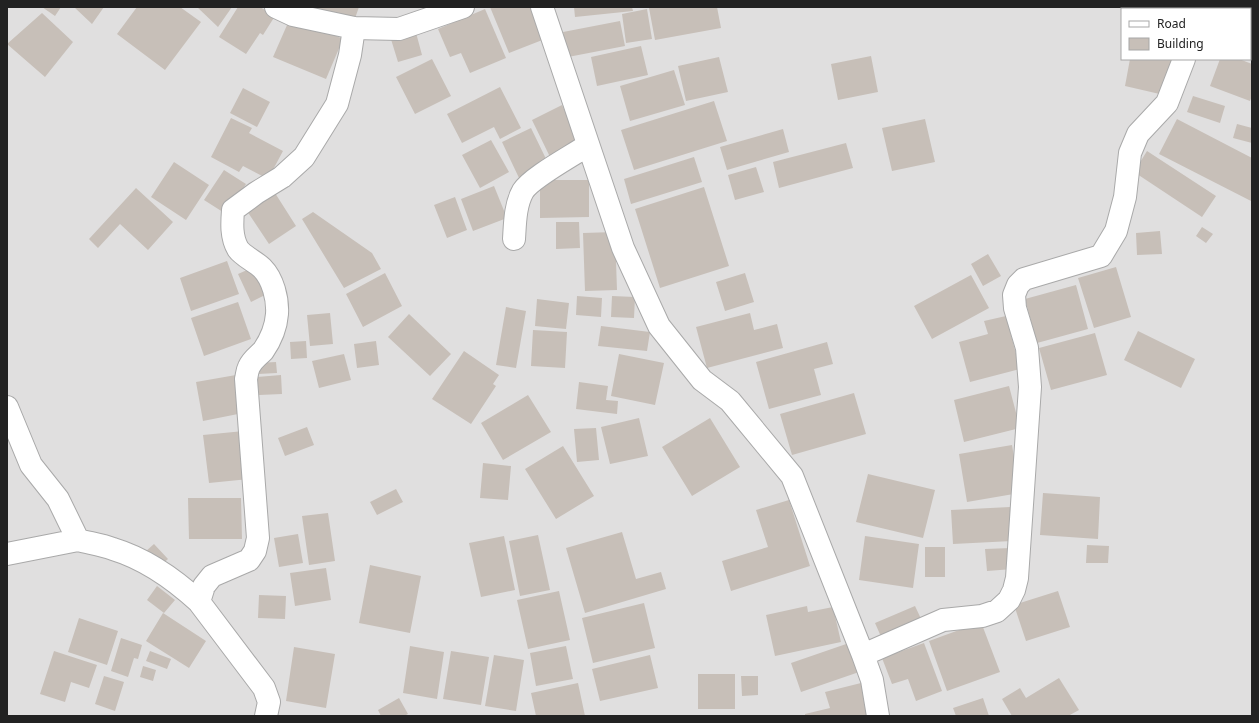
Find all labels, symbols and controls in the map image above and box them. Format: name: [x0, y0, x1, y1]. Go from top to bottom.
legend: [1121, 8, 1251, 60]
text: Road: [1157, 15, 1186, 32]
text: Building: [1157, 35, 1204, 52]

